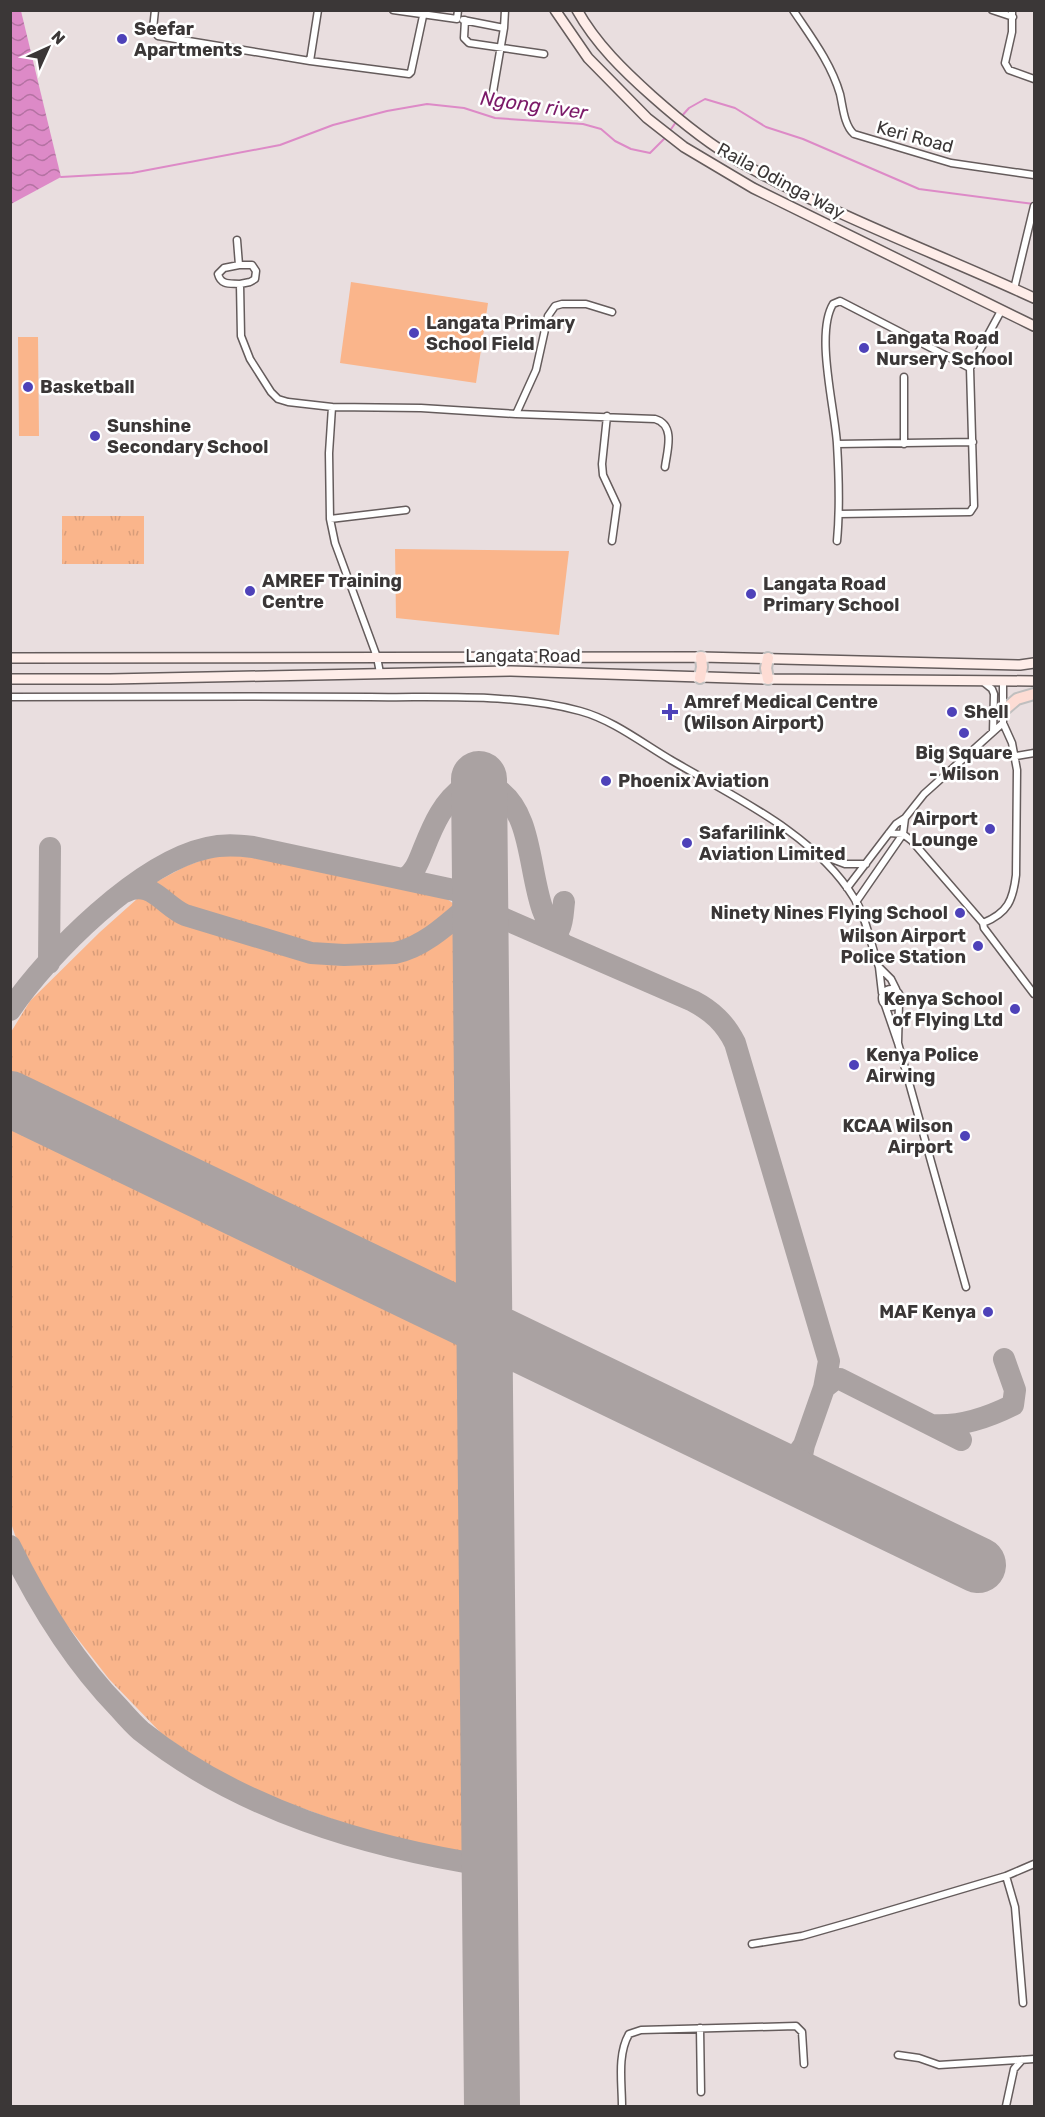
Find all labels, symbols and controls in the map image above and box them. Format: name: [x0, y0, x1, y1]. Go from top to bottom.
north arrow: [18, 18, 78, 78]
place label: Seefar Apartments: [134, 18, 243, 61]
text: N: [47, 27, 69, 49]
marker: Seefar Apartments: [115, 32, 129, 46]
water label: Ngong river: [479, 86, 591, 125]
street label: Keri Road: [874, 116, 956, 158]
street label: Raila Odinga Way: [713, 138, 849, 224]
place label: Langata Primary School Field: [426, 312, 576, 355]
marker: Langata Primary School Field: [407, 326, 421, 340]
place label: Langata Road Nursery School: [876, 327, 1013, 370]
marker: Langata Road Nursery School: [857, 341, 871, 355]
place label: Basketball: [40, 376, 135, 398]
marker: Basketball: [21, 380, 35, 394]
place label: Sunshine Secondary School: [107, 415, 269, 458]
marker: Sunshine Secondary School: [88, 429, 102, 443]
place label: AMREF Training Centre: [262, 570, 402, 613]
place label: Langata Road Primary School: [763, 573, 899, 616]
marker: AMREF Training Centre: [243, 584, 257, 598]
marker: Langata Road Primary School: [744, 587, 758, 601]
street label: Langata Road: [465, 645, 581, 667]
place label: Amref Medical Centre (Wilson Airport): [684, 691, 878, 734]
place label: Shell: [964, 701, 1009, 723]
marker: Amref Medical Centre (Wilson Airport): [661, 703, 679, 721]
marker: Shell: [945, 705, 959, 719]
marker: Big Square - Wilson: [957, 726, 971, 740]
place label: Big Square - Wilson: [915, 742, 1013, 785]
place label: Phoenix Aviation: [618, 770, 769, 792]
marker: Phoenix Aviation: [599, 774, 613, 788]
place label: Airport Lounge: [911, 808, 978, 851]
place label: Safarilink Aviation Limited: [699, 822, 846, 865]
marker: Airport Lounge: [983, 822, 997, 836]
marker: Safarilink Aviation Limited: [680, 836, 694, 850]
place label: Ninety Nines Flying School: [711, 902, 948, 924]
marker: Ninety Nines Flying School: [953, 906, 967, 920]
place label: Wilson Airport Police Station: [840, 925, 966, 968]
marker: Wilson Airport Police Station: [971, 939, 985, 953]
place label: Kenya School of Flying Ltd: [883, 988, 1003, 1031]
marker: Kenya School of Flying Ltd: [1008, 1002, 1022, 1016]
place label: Kenya Police Airwing: [866, 1044, 979, 1087]
marker: Kenya Police Airwing: [847, 1058, 861, 1072]
place label: KCAA Wilson Airport: [842, 1115, 953, 1158]
marker: KCAA Wilson Airport: [958, 1129, 972, 1143]
place label: MAF Kenya: [879, 1301, 976, 1323]
marker: MAF Kenya: [981, 1305, 995, 1319]

